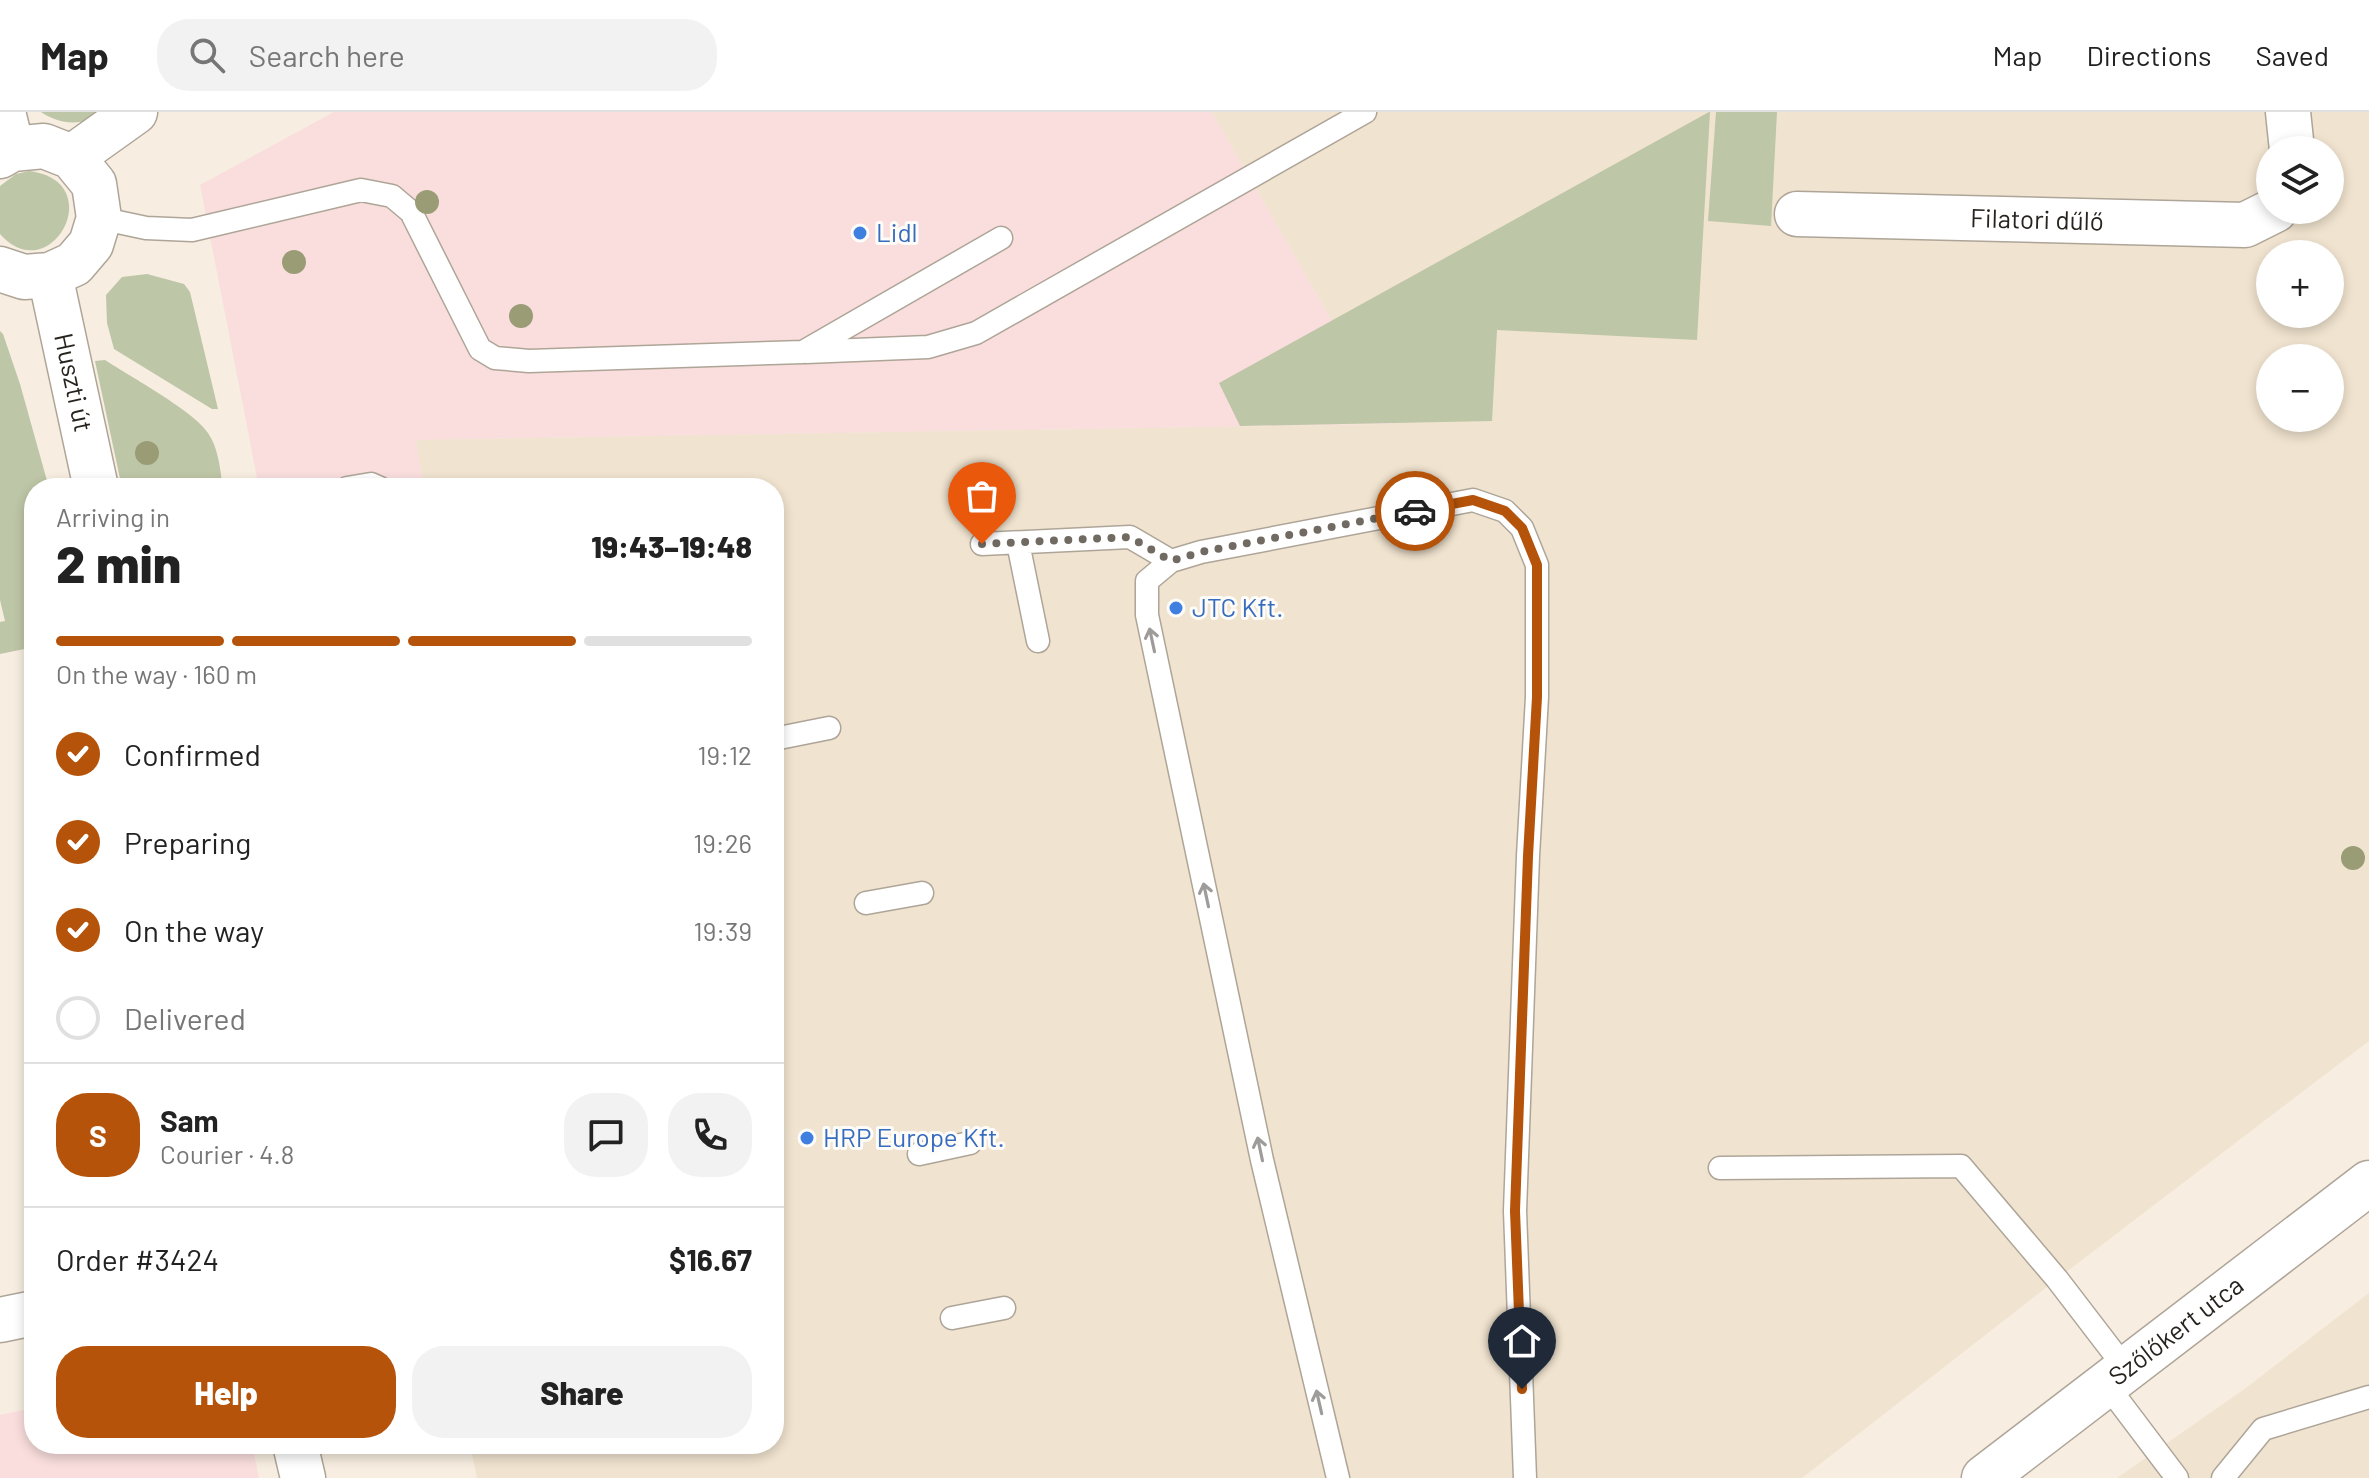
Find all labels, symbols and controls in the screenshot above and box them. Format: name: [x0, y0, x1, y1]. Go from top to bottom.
search box: [157, 19, 717, 91]
text: Map: [40, 32, 109, 78]
icon: search: [185, 33, 229, 77]
text: Search here: [249, 37, 405, 73]
text: Map: [1993, 38, 2042, 72]
text: Directions: [2086, 38, 2212, 72]
text: Saved: [2256, 38, 2329, 72]
map controls: [2256, 136, 2344, 432]
button: layers: [2256, 136, 2344, 224]
street label: Filatori dűlő: [1970, 201, 2104, 236]
place label: Lidl: [876, 216, 918, 247]
marker: Lidl: [851, 224, 869, 242]
button: +: [2256, 240, 2344, 328]
street label: Huszti út: [49, 330, 100, 434]
button: −: [2256, 344, 2344, 432]
pin: [948, 462, 1016, 544]
courier: [1375, 471, 1455, 551]
icon: bag: [960, 474, 1004, 518]
icon: car: [1393, 489, 1437, 533]
text: Arriving in: [56, 501, 170, 532]
text: 19:43–19:48: [591, 528, 752, 564]
text: 2 min: [56, 531, 181, 593]
place label: JTC Kft.: [1192, 591, 1283, 622]
marker: JTC Kft.: [1167, 599, 1185, 617]
one-way arrow: [1144, 628, 1159, 654]
text: On the way · 160 m: [56, 658, 257, 689]
icon: check: [56, 732, 100, 776]
text: Confirmed: [124, 736, 261, 772]
text: 19:12: [698, 739, 752, 770]
icon: check: [56, 820, 100, 864]
text: Preparing: [124, 824, 251, 860]
text: 19:26: [693, 827, 752, 858]
one-way arrow: [1198, 882, 1213, 908]
icon: check: [56, 908, 100, 952]
text: On the way: [124, 912, 264, 948]
text: 19:39: [694, 915, 752, 946]
text: Delivered: [124, 1000, 246, 1036]
button: chat: [564, 1093, 648, 1177]
button: phone: [668, 1093, 752, 1177]
text: Sam: [160, 1102, 219, 1138]
text: S: [89, 1117, 107, 1153]
place label: HRP Europe Kft.: [823, 1121, 1005, 1152]
marker: HRP Europe Kft.: [798, 1129, 816, 1147]
one-way arrow: [1252, 1137, 1267, 1162]
text: Courier · 4.8: [160, 1138, 294, 1169]
text: Order #3424: [56, 1241, 219, 1277]
text: $16.67: [669, 1241, 752, 1277]
street label: Szőlőkert utca: [2102, 1268, 2249, 1391]
pin: [1488, 1307, 1556, 1389]
icon: home: [1500, 1319, 1544, 1363]
button: Help: [56, 1346, 396, 1438]
button: Share: [412, 1346, 752, 1438]
one-way arrow: [1311, 1390, 1326, 1415]

